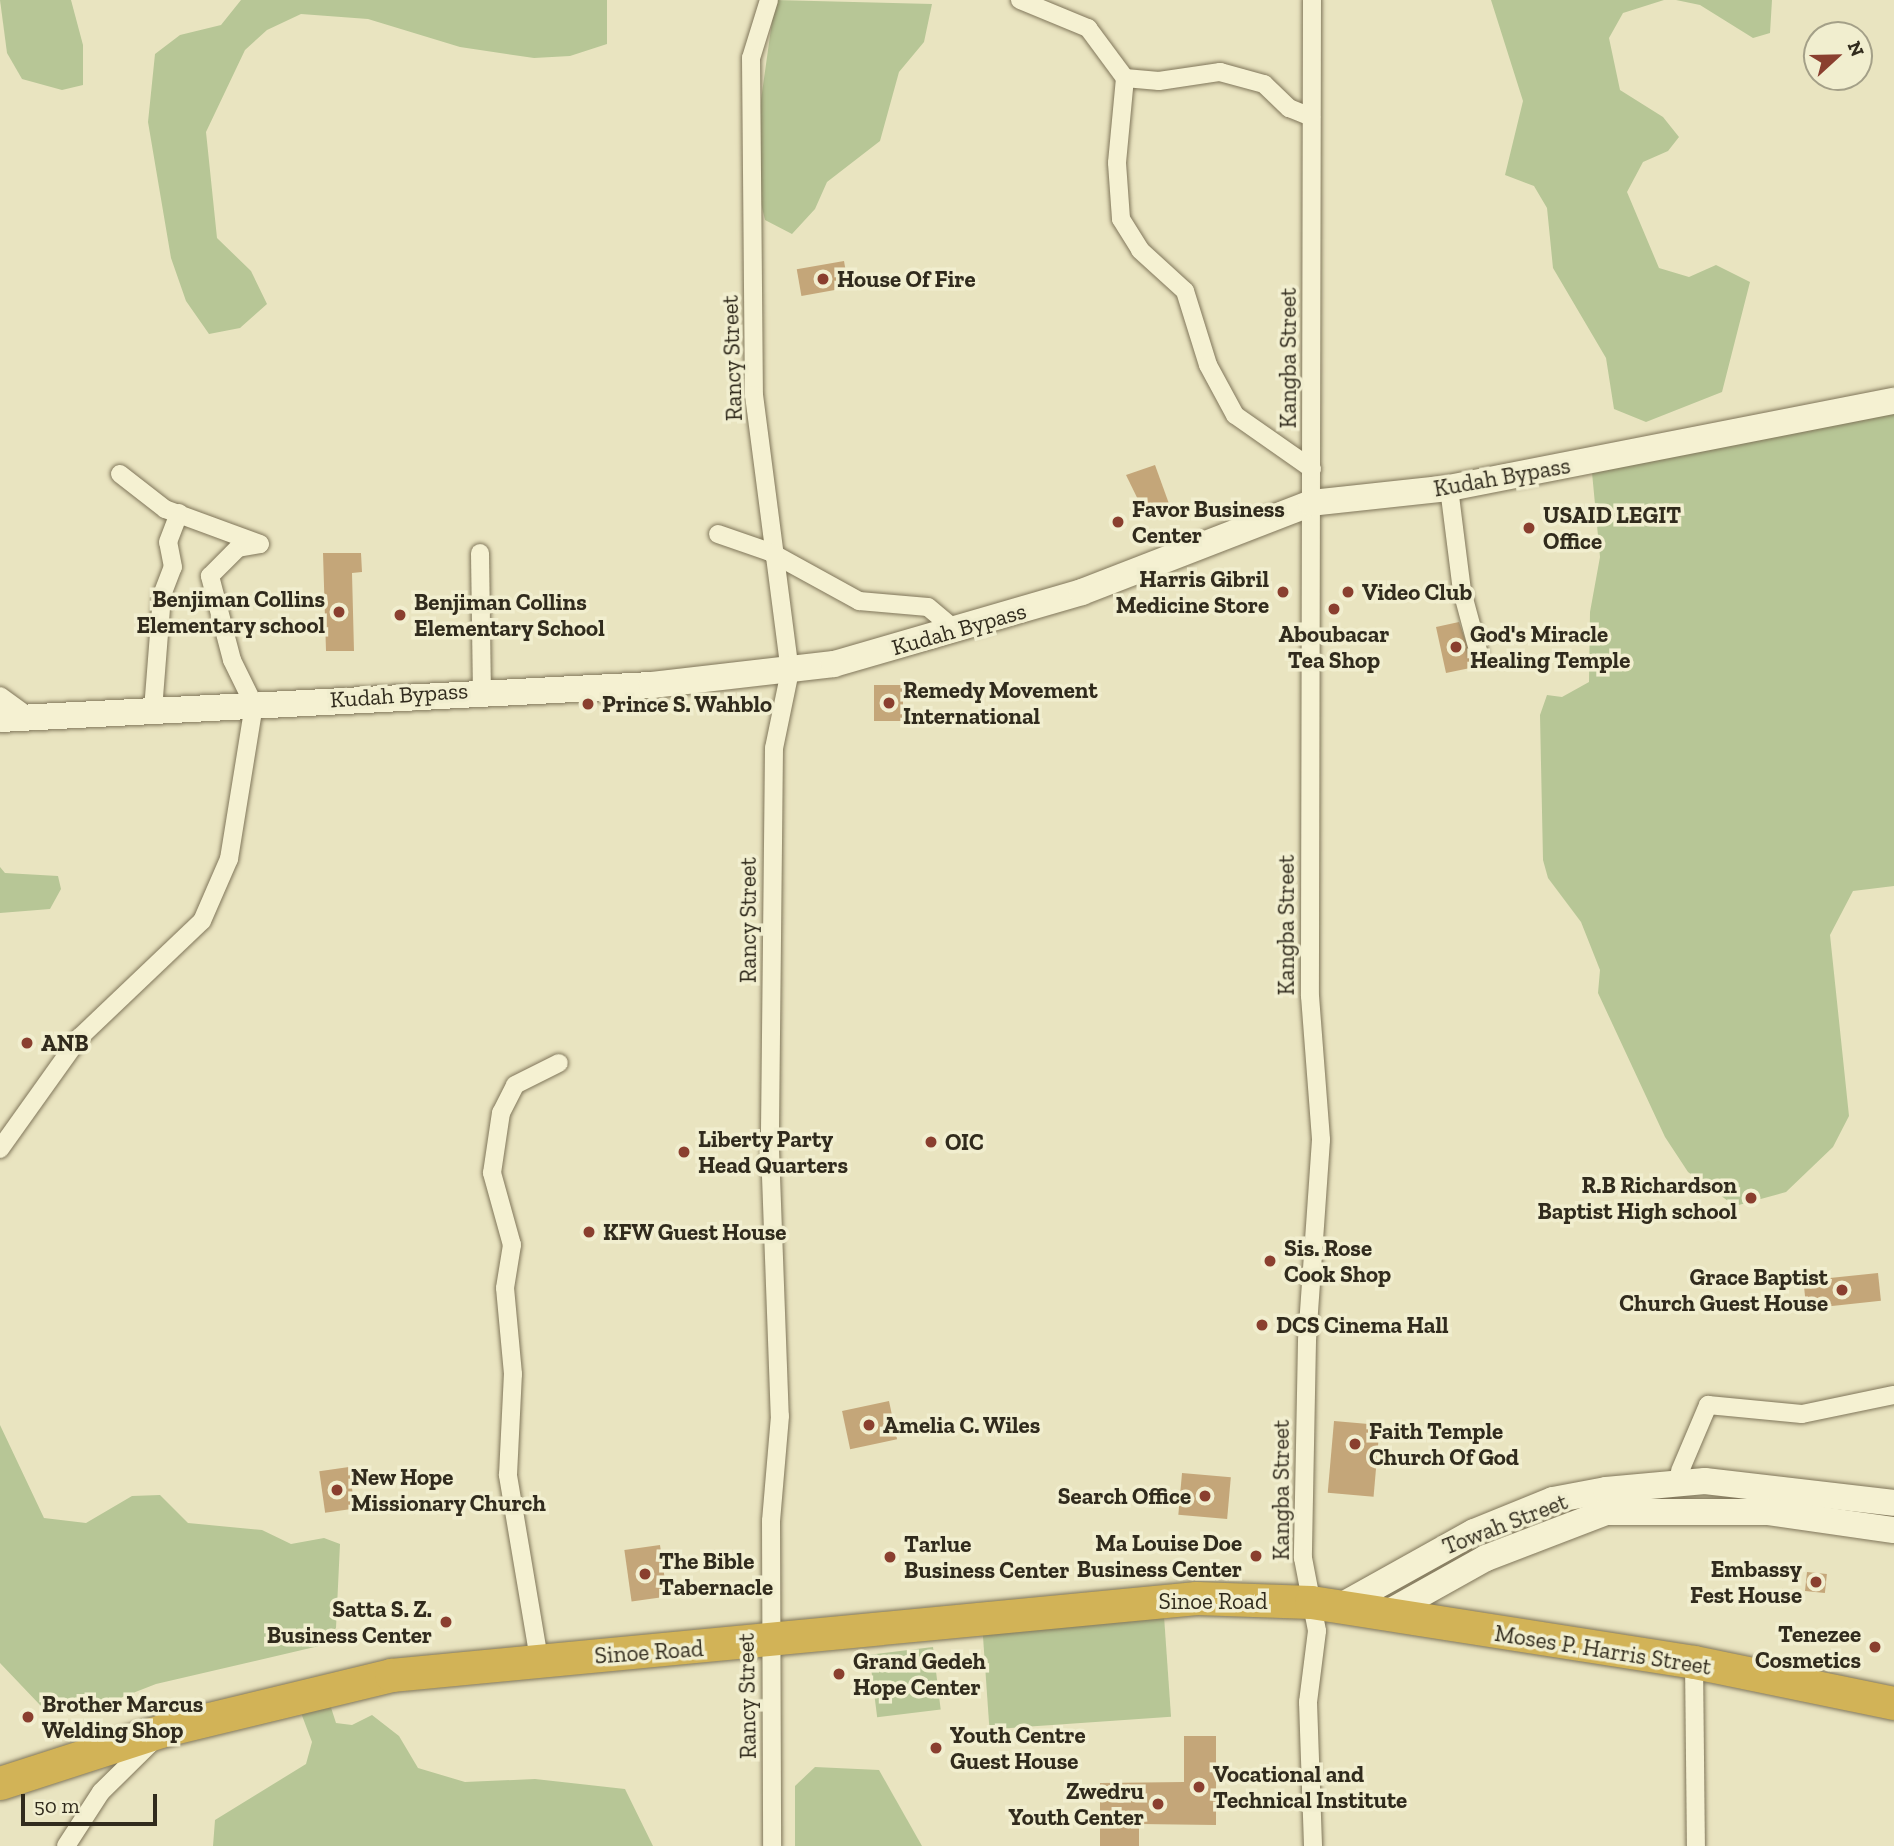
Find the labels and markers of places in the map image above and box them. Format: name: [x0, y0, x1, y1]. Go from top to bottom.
place label: House Of Fire: [837, 265, 975, 293]
marker: House Of Fire: [815, 271, 831, 287]
place label: Favor Business Center: [1132, 495, 1285, 549]
place label: USAID LEGIT Office: [1543, 501, 1681, 555]
marker: Favor Business Center: [1110, 514, 1126, 530]
marker: USAID LEGIT Office: [1521, 520, 1537, 536]
place label: Harris Gibril Medicine Store: [1116, 565, 1269, 619]
place label: Video Club: [1362, 578, 1472, 606]
marker: Harris Gibril Medicine Store: [1275, 584, 1291, 600]
marker: Video Club: [1340, 584, 1356, 600]
place label: Benjiman Collins Elementary school: [136, 585, 325, 639]
place label: Benjiman Collins Elementary School: [414, 588, 605, 642]
marker: Aboubacar Tea Shop: [1326, 601, 1342, 617]
marker: Benjiman Collins Elementary school: [331, 604, 347, 620]
marker: Benjiman Collins Elementary School: [392, 607, 408, 623]
place label: Aboubacar Tea Shop: [1279, 620, 1389, 674]
place label: God's Miracle Healing Temple: [1470, 620, 1630, 674]
marker: God's Miracle Healing Temple: [1448, 639, 1464, 655]
place label: Remedy Movement International: [903, 676, 1098, 730]
place label: Prince S. Wahblo: [602, 690, 773, 718]
marker: Remedy Movement International: [881, 695, 897, 711]
marker: Prince S. Wahblo: [580, 696, 596, 712]
place label: ANB: [41, 1029, 89, 1057]
marker: ANB: [19, 1035, 35, 1051]
place label: Liberty Party Head Quarters: [698, 1125, 848, 1179]
place label: OIC: [945, 1128, 984, 1156]
marker: OIC: [923, 1134, 939, 1150]
marker: Liberty Party Head Quarters: [676, 1144, 692, 1160]
place label: R.B Richardson Baptist High school: [1538, 1171, 1737, 1225]
marker: R.B Richardson Baptist High school: [1743, 1190, 1759, 1206]
place label: KFW Guest House: [603, 1218, 787, 1246]
marker: KFW Guest House: [581, 1224, 597, 1240]
place label: Sis. Rose Cook Shop: [1284, 1234, 1391, 1288]
marker: Sis. Rose Cook Shop: [1262, 1253, 1278, 1269]
place label: Grace Baptist Church Guest House: [1619, 1263, 1828, 1317]
marker: Grace Baptist Church Guest House: [1834, 1282, 1850, 1298]
place label: DCS Cinema Hall: [1276, 1311, 1449, 1339]
marker: DCS Cinema Hall: [1254, 1317, 1270, 1333]
place label: Amelia C. Wiles: [883, 1411, 1041, 1439]
marker: Amelia C. Wiles: [861, 1417, 877, 1433]
place label: Faith Temple Church Of God: [1369, 1417, 1519, 1471]
marker: Faith Temple Church Of God: [1347, 1436, 1363, 1452]
place label: New Hope Missionary Church: [351, 1463, 546, 1517]
marker: New Hope Missionary Church: [329, 1482, 345, 1498]
place label: Search Office: [1058, 1482, 1191, 1510]
marker: Search Office: [1197, 1488, 1213, 1504]
place label: Ma Louise Doe Business Center: [1077, 1529, 1242, 1583]
place label: Tarlue Business Center: [904, 1530, 1069, 1584]
place label: The Bible Tabernacle: [659, 1547, 773, 1601]
marker: Ma Louise Doe Business Center: [1248, 1548, 1264, 1564]
marker: Tarlue Business Center: [882, 1549, 898, 1565]
place label: Embassy Fest House: [1690, 1555, 1802, 1609]
marker: The Bible Tabernacle: [637, 1566, 653, 1582]
marker: Embassy Fest House: [1808, 1574, 1824, 1590]
place label: Satta S. Z. Business Center: [267, 1595, 432, 1649]
marker: Satta S. Z. Business Center: [438, 1614, 454, 1630]
place label: Tenezee Cosmetics: [1755, 1620, 1861, 1674]
marker: Tenezee Cosmetics: [1867, 1639, 1883, 1655]
place label: Grand Gedeh Hope Center: [853, 1647, 986, 1701]
marker: Grand Gedeh Hope Center: [831, 1666, 847, 1682]
place label: Brother Marcus Welding Shop: [42, 1690, 204, 1744]
marker: Brother Marcus Welding Shop: [20, 1709, 36, 1725]
place label: Youth Centre Guest House: [950, 1721, 1086, 1775]
marker: Youth Centre Guest House: [928, 1740, 944, 1756]
place label: Vocational and Technical Institute: [1213, 1760, 1407, 1814]
place label: Zwedru Youth Center: [1008, 1777, 1144, 1831]
marker: Vocational and Technical Institute: [1191, 1779, 1207, 1795]
marker: Zwedru Youth Center: [1150, 1796, 1166, 1812]

